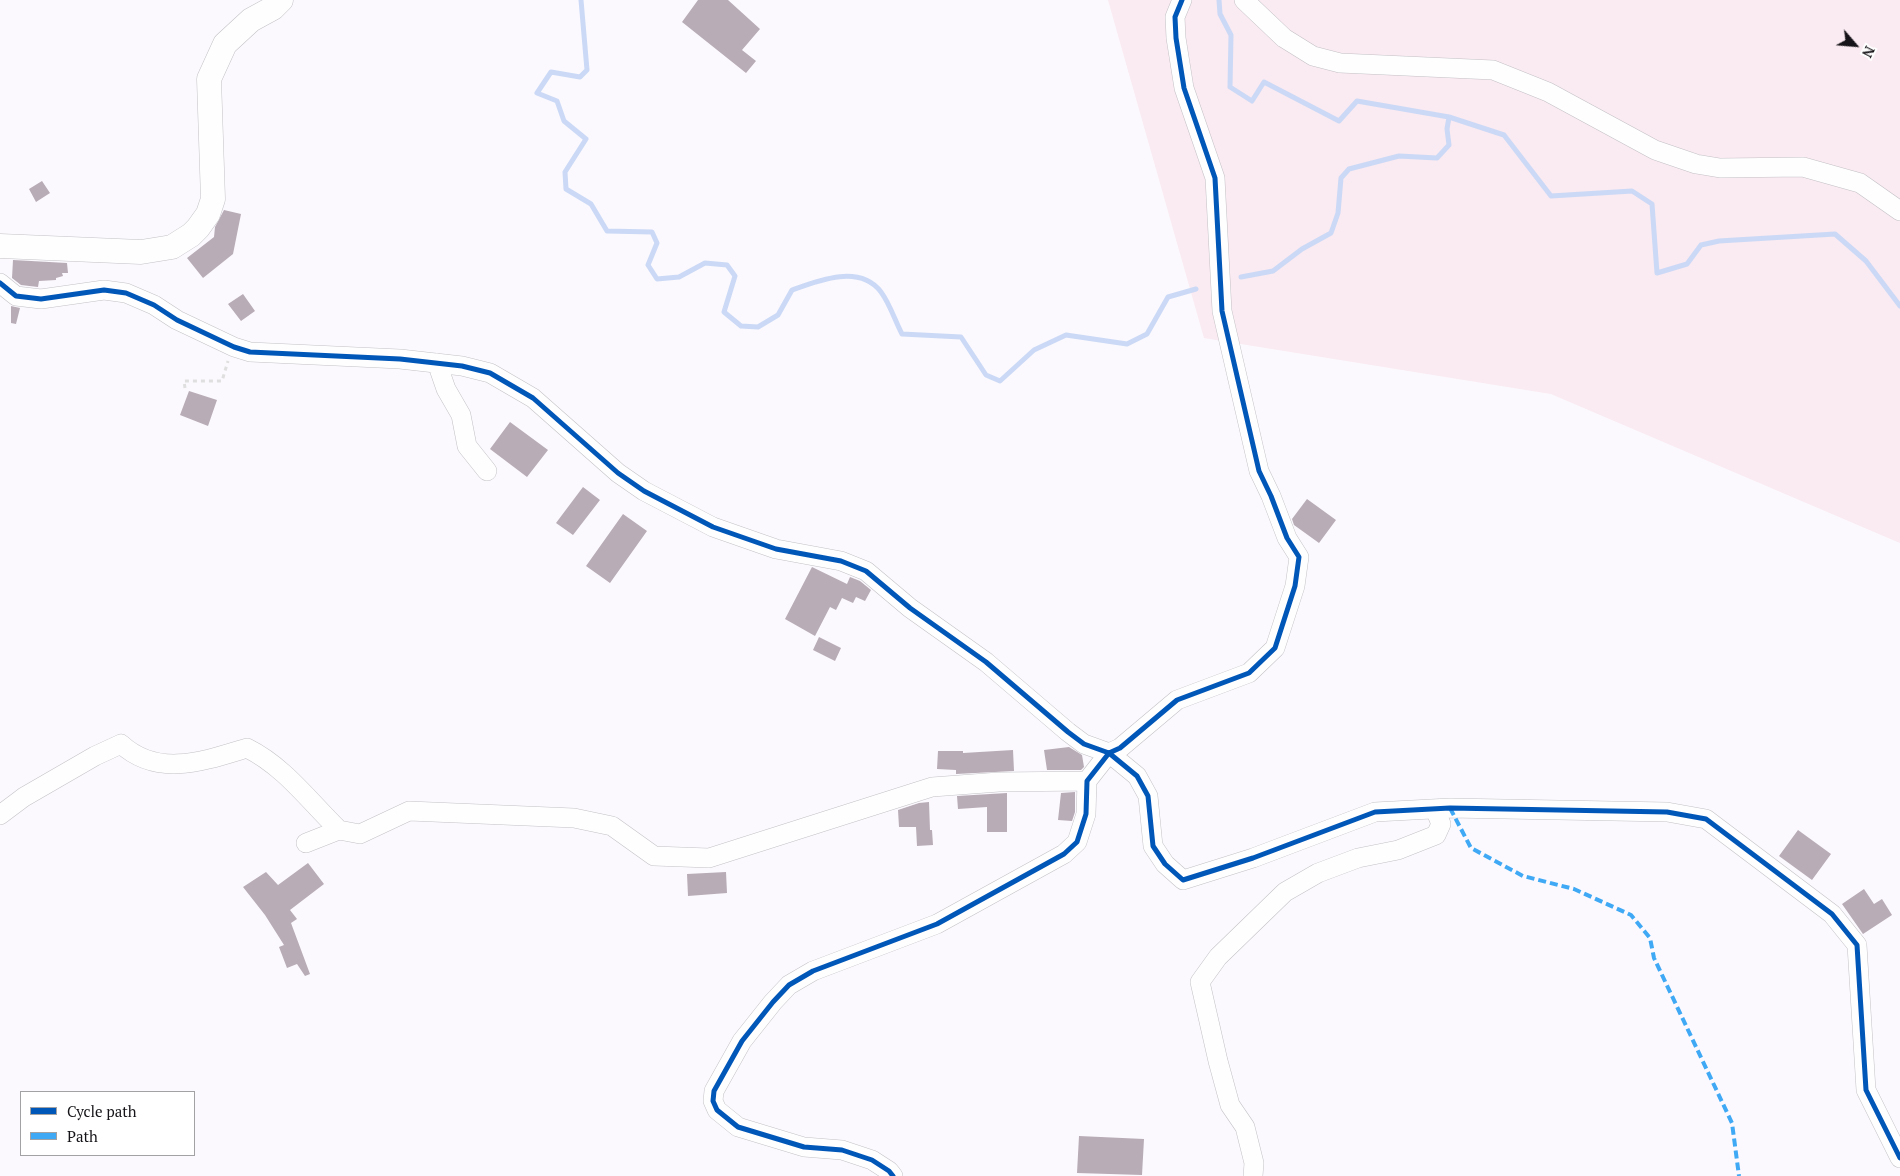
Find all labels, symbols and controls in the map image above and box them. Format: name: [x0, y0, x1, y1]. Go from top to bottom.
north arrow: [1830, 20, 1880, 70]
text: N: [1858, 43, 1880, 61]
legend: [20, 1091, 195, 1156]
text: Cycle path: [67, 1101, 137, 1121]
text: Path: [67, 1126, 98, 1146]

